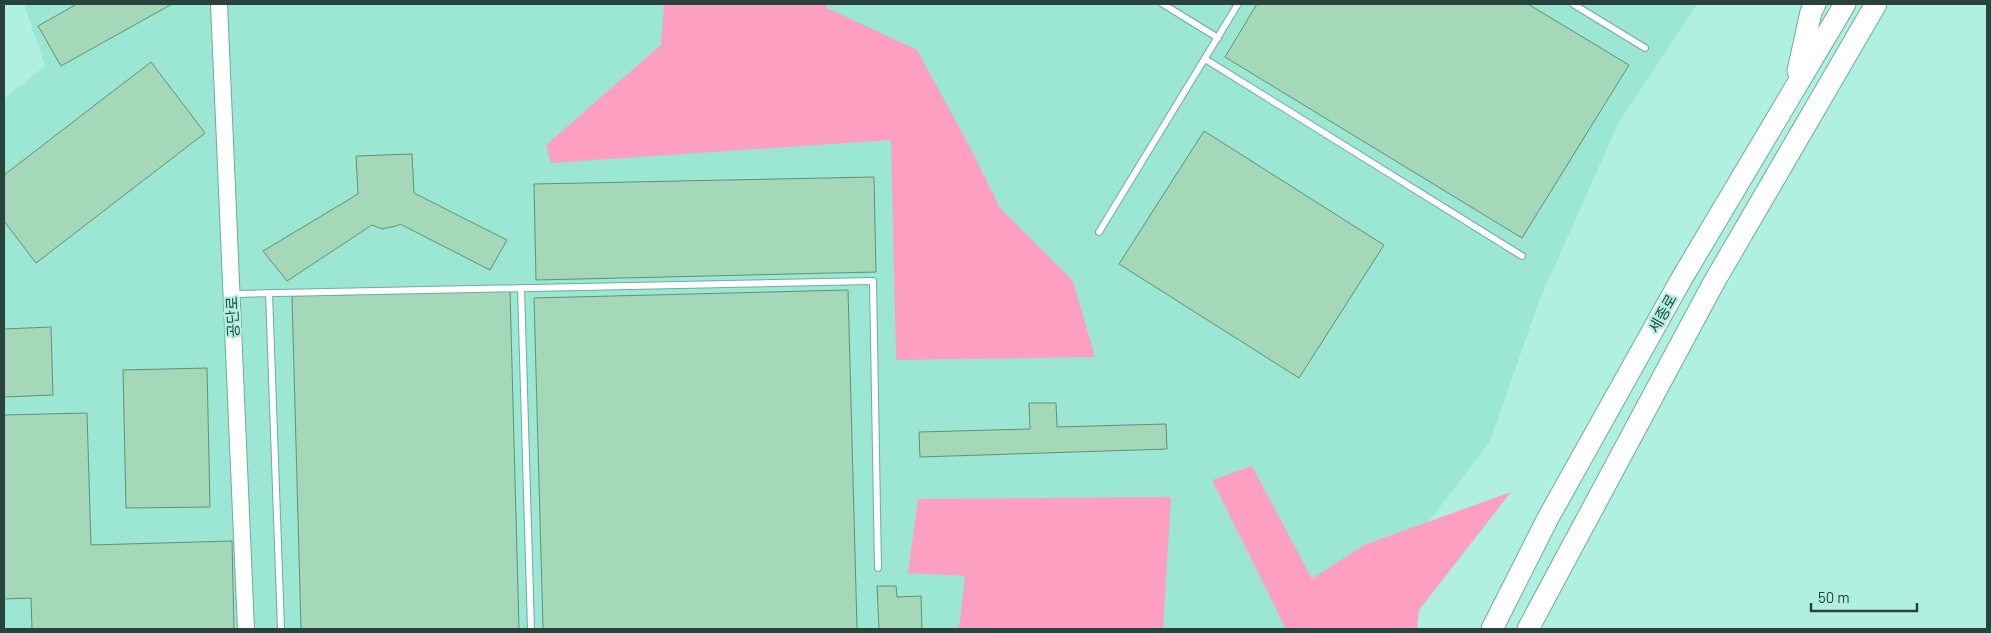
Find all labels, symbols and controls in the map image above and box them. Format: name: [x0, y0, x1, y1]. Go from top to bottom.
street label: 세종로: [1644, 291, 1680, 335]
street label: 공단로: [222, 296, 242, 338]
scale bar: [1811, 580, 1917, 612]
text: 50 m: [1818, 588, 1850, 606]

